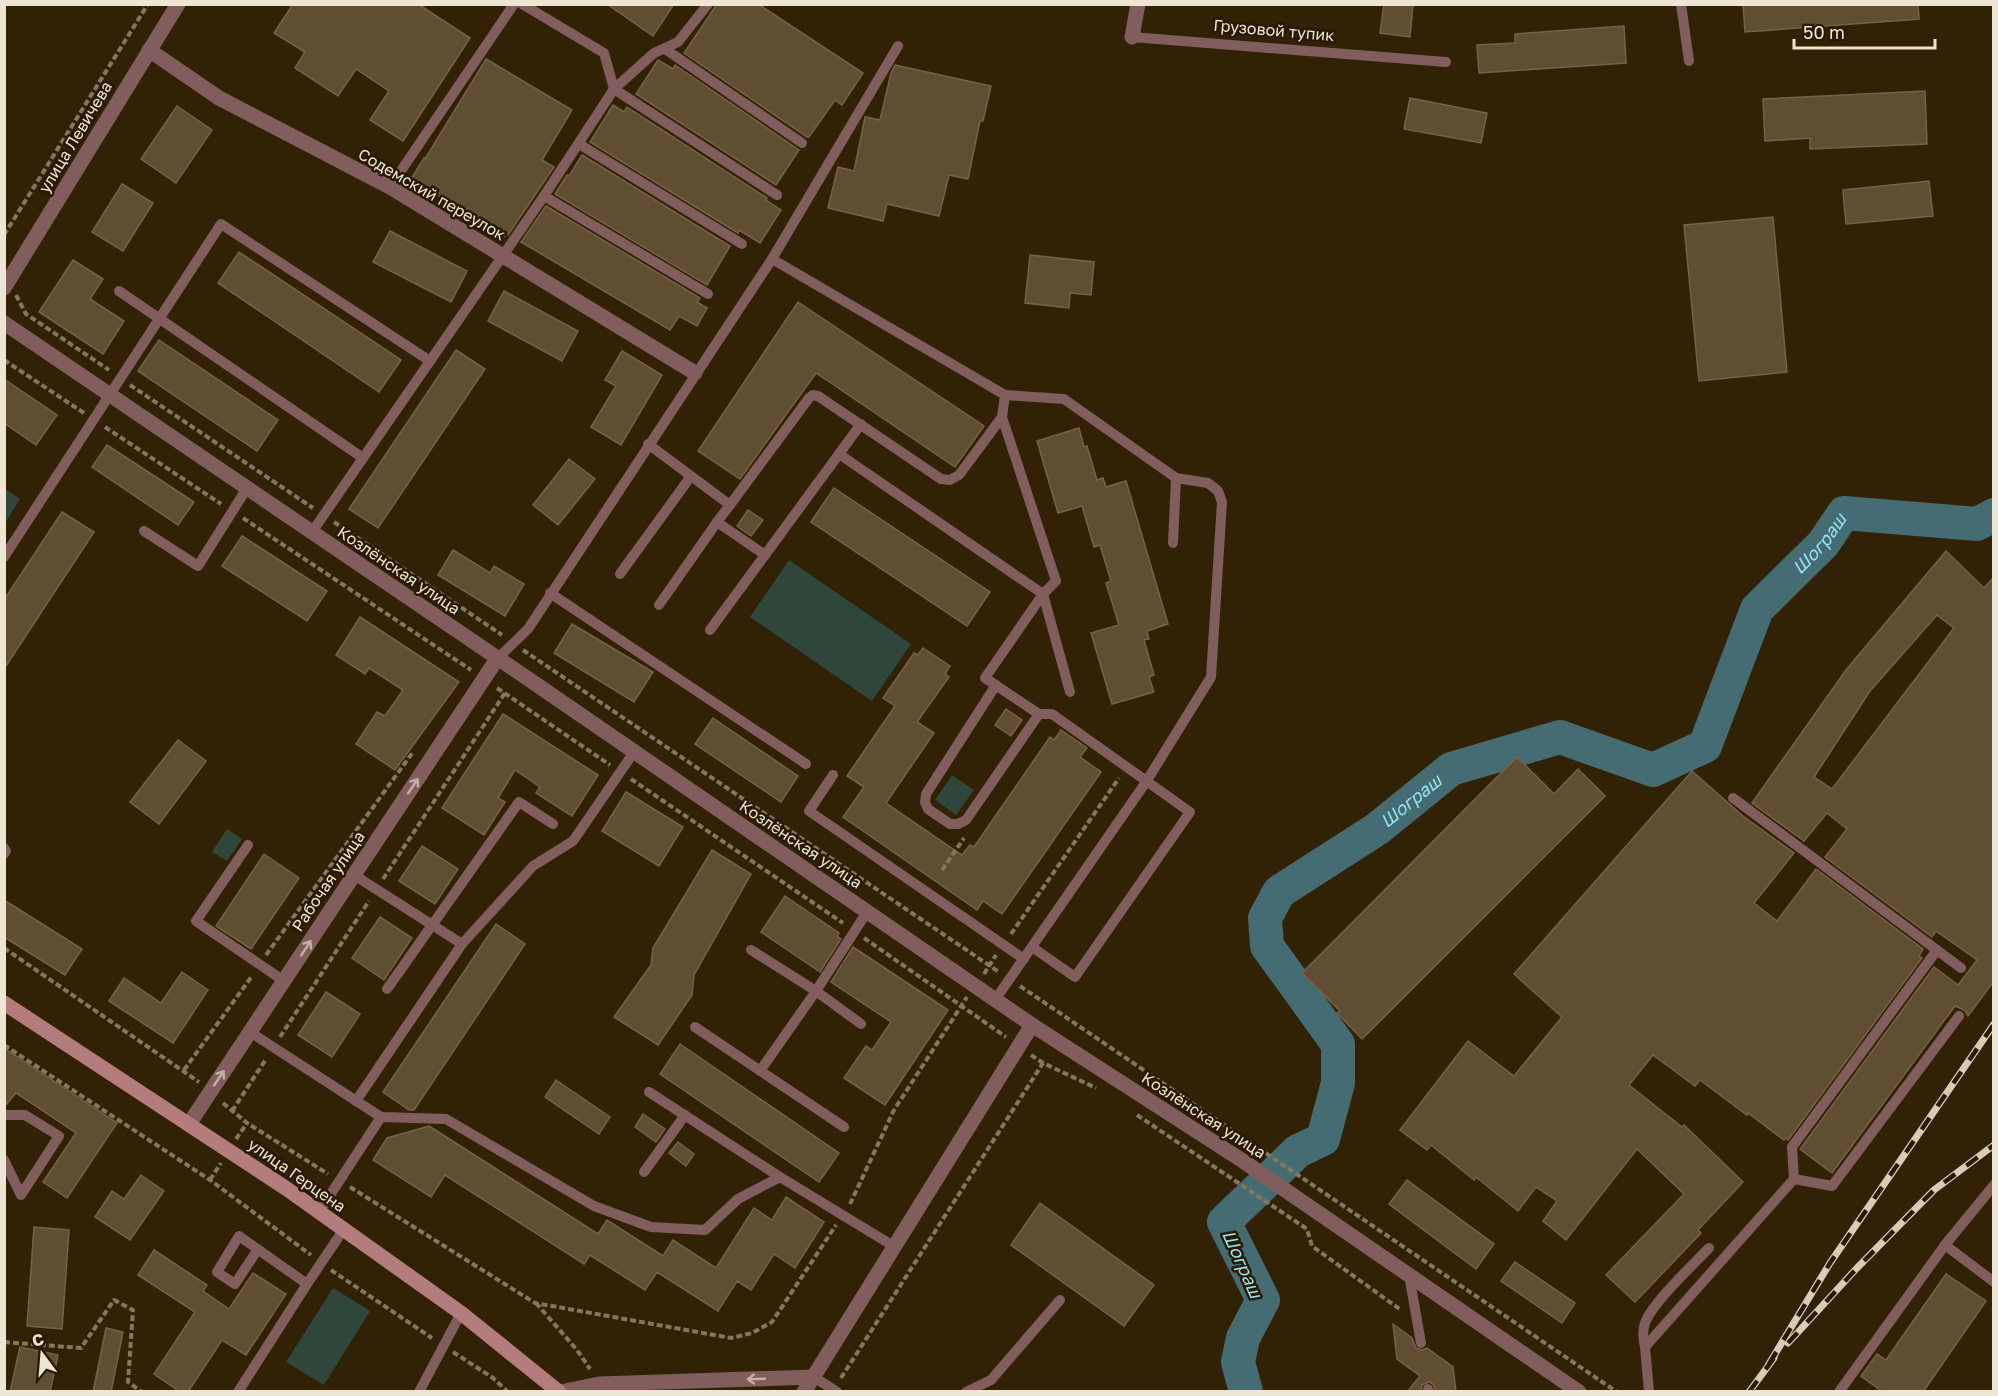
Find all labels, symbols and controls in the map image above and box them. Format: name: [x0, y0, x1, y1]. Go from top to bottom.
scale bar: [1794, 12, 1935, 50]
street label: Грузовой тупик: [1213, 15, 1335, 45]
text: 50 m: [1803, 21, 1845, 43]
street label: улица Левичева: [34, 78, 116, 196]
street label: Содемский переулок: [355, 144, 509, 244]
water label: Шограш: [1787, 508, 1851, 578]
street label: Козлёнская улица: [334, 521, 464, 619]
water label: Шограш: [1375, 768, 1447, 832]
one-way arrow: [407, 778, 419, 794]
street label: Козлёнская улица: [736, 795, 866, 893]
street label: Рабочая улица: [287, 827, 369, 935]
one-way arrow: [299, 940, 312, 957]
street label: Козлёнская улица: [1138, 1067, 1270, 1163]
one-way arrow: [213, 1070, 225, 1086]
street label: улица Герцена: [244, 1134, 350, 1216]
water label: Шограш: [1218, 1226, 1268, 1302]
north arrow: [12, 1324, 72, 1384]
text: С: [30, 1328, 46, 1351]
one-way arrow: [746, 1373, 766, 1385]

